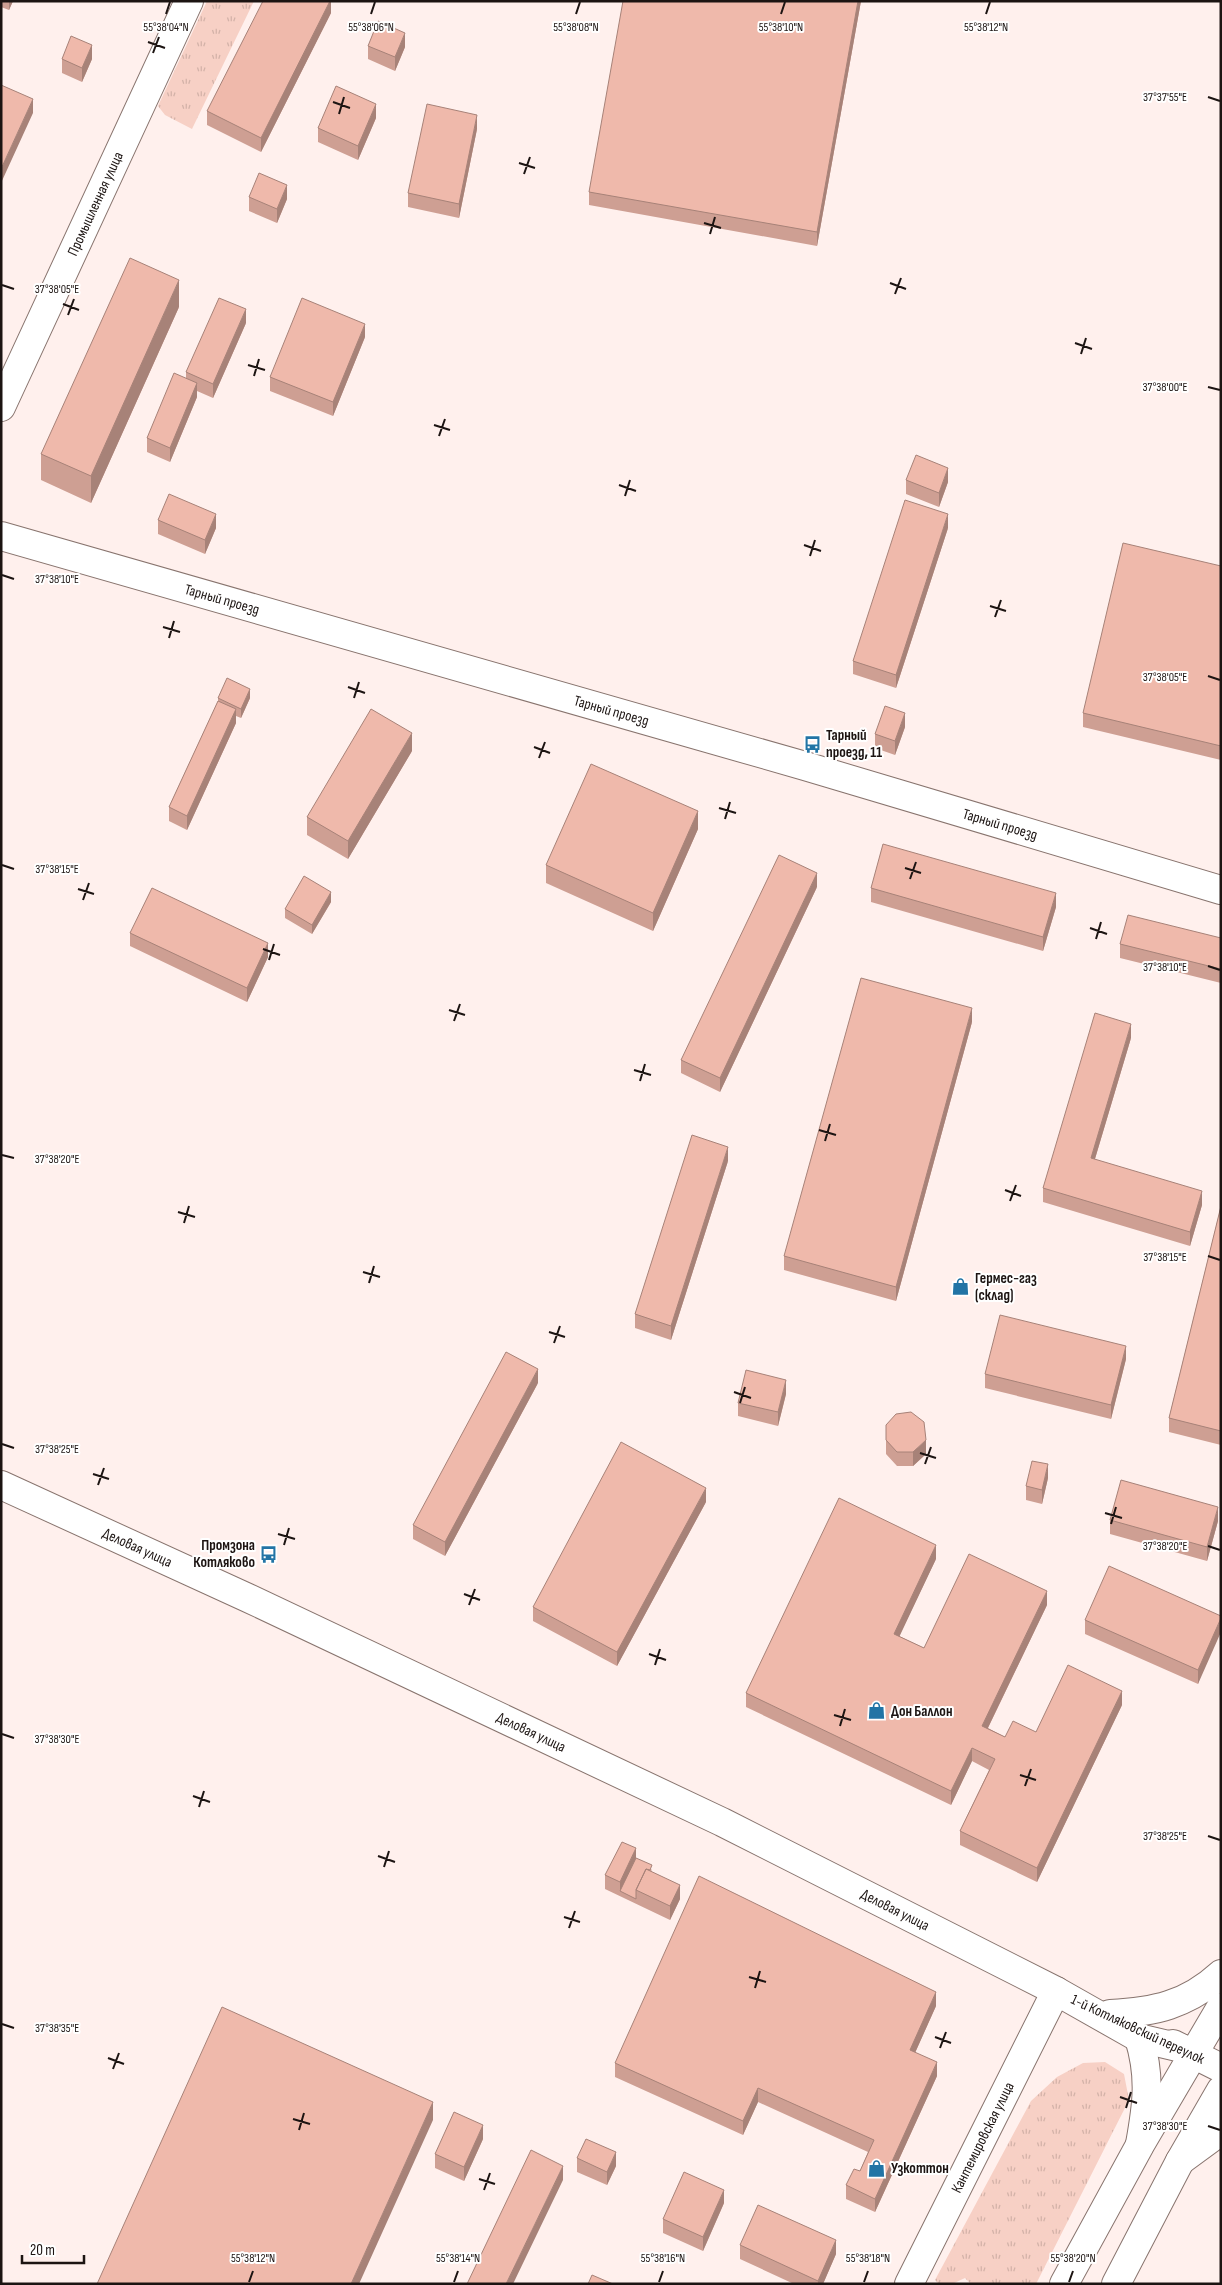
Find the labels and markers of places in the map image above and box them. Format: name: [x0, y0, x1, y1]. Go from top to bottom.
place label: Тарный проезд, 11: [826, 726, 882, 762]
bus stop icon: Тарный проезд, 11: [802, 734, 822, 754]
place label: Гермес-газ (склад): [975, 1269, 1037, 1305]
shop icon: Гермес-газ (склад): [951, 1277, 971, 1297]
place label: Промзона Котляково: [193, 1536, 255, 1572]
bus stop icon: Промзона Котляково: [259, 1544, 279, 1564]
shop icon: Дон Баллон: [867, 1701, 887, 1721]
place label: Дон Баллон: [891, 1702, 952, 1721]
shop icon: Узкоттон: [867, 2158, 887, 2178]
place label: Узкоттон: [891, 2159, 949, 2178]

